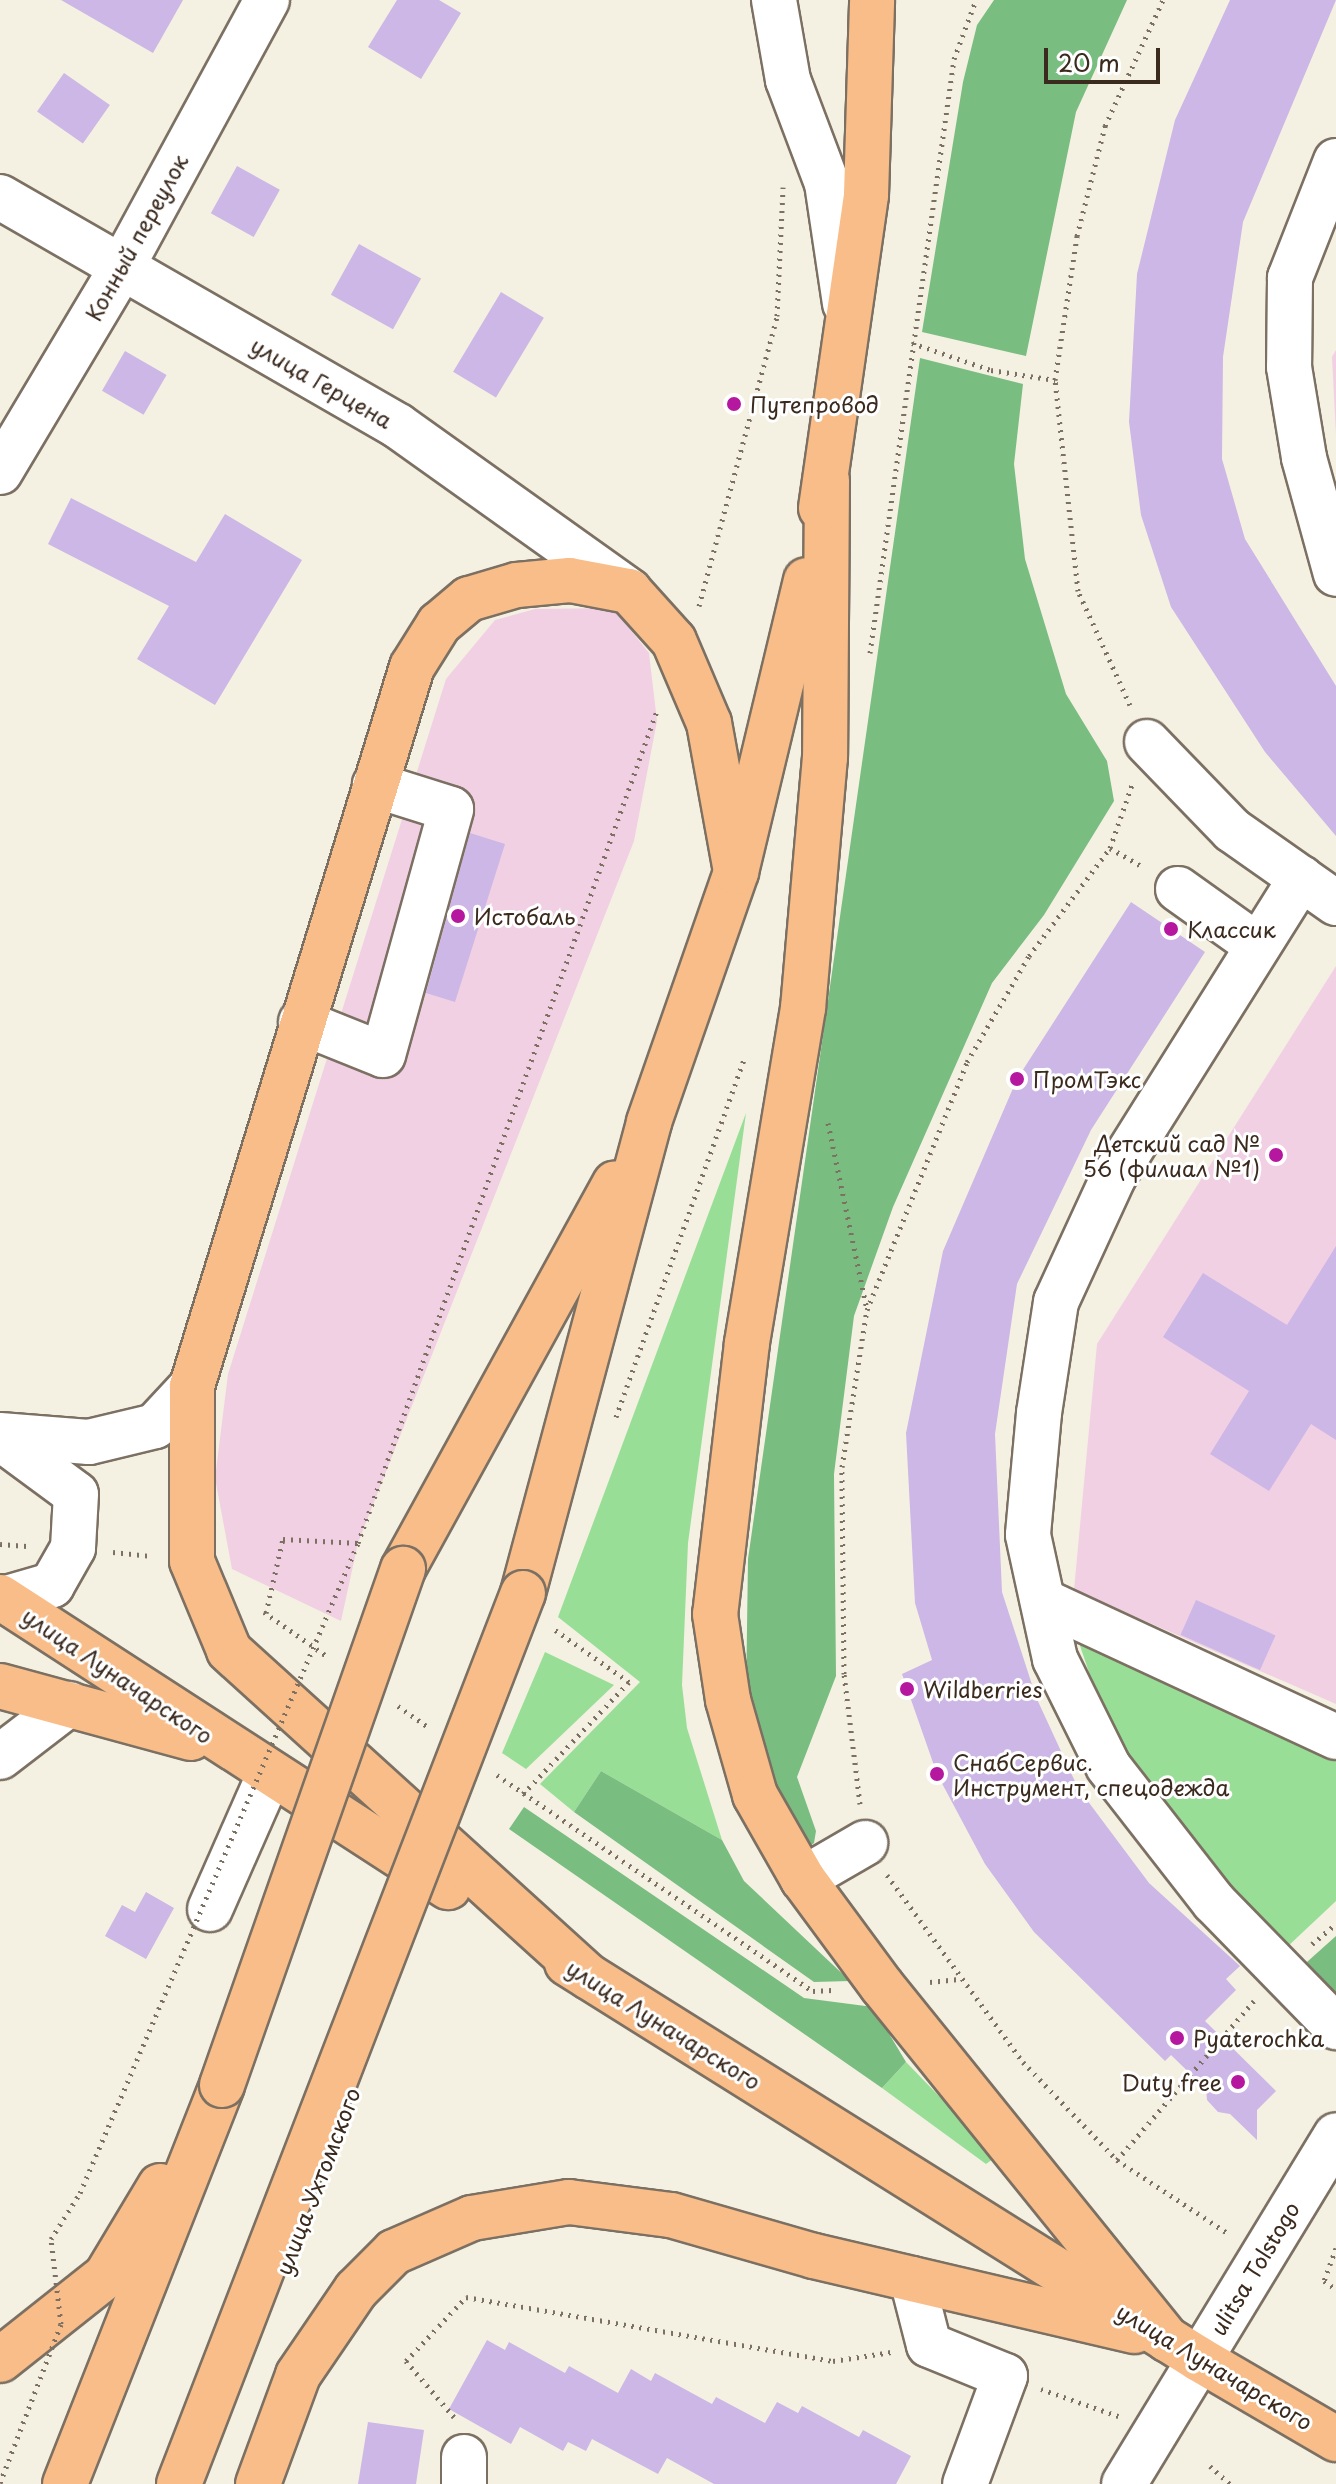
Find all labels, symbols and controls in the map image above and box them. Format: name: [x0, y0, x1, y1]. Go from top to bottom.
scale bar: [1048, 32, 1164, 82]
text: 20 m: [1058, 44, 1120, 80]
street label: Конный переулок: [79, 149, 193, 325]
street label: улица Герцена: [246, 331, 398, 433]
place label: Путепровод: [750, 391, 879, 417]
marker: Путепровод: [725, 395, 743, 413]
place label: Истобаль: [474, 903, 575, 929]
marker: Истобаль: [449, 907, 467, 925]
place label: Классик: [1187, 916, 1276, 942]
marker: Классик: [1162, 920, 1180, 938]
place label: ПромТэкс: [1033, 1066, 1141, 1092]
marker: ПромТэкс: [1008, 1070, 1026, 1088]
place label: Детский сад № 56 (филиал №1): [1082, 1129, 1260, 1180]
marker: Детский сад № 56 (филиал №1): [1267, 1146, 1285, 1164]
street label: улица Луначарского: [17, 1601, 219, 1749]
place label: Wildberries: [923, 1676, 1042, 1702]
marker: Wildberries: [898, 1680, 916, 1698]
place label: СнабСервис. Инструмент, спецодежда: [953, 1748, 1230, 1800]
marker: СнабСервис. Инструмент, спецодежда: [928, 1765, 946, 1783]
street label: улица Луначарского: [562, 1953, 766, 2095]
place label: Pyaterochka: [1193, 2025, 1324, 2051]
marker: Pyaterochka: [1168, 2029, 1186, 2047]
place label: Duty free: [1121, 2069, 1222, 2095]
marker: Duty free: [1229, 2073, 1247, 2091]
street label: улица Ухтомского: [269, 2084, 365, 2278]
street label: ulitsa Tolstogo: [1204, 2197, 1304, 2339]
street label: улица Луначарского: [1112, 2297, 1318, 2435]

